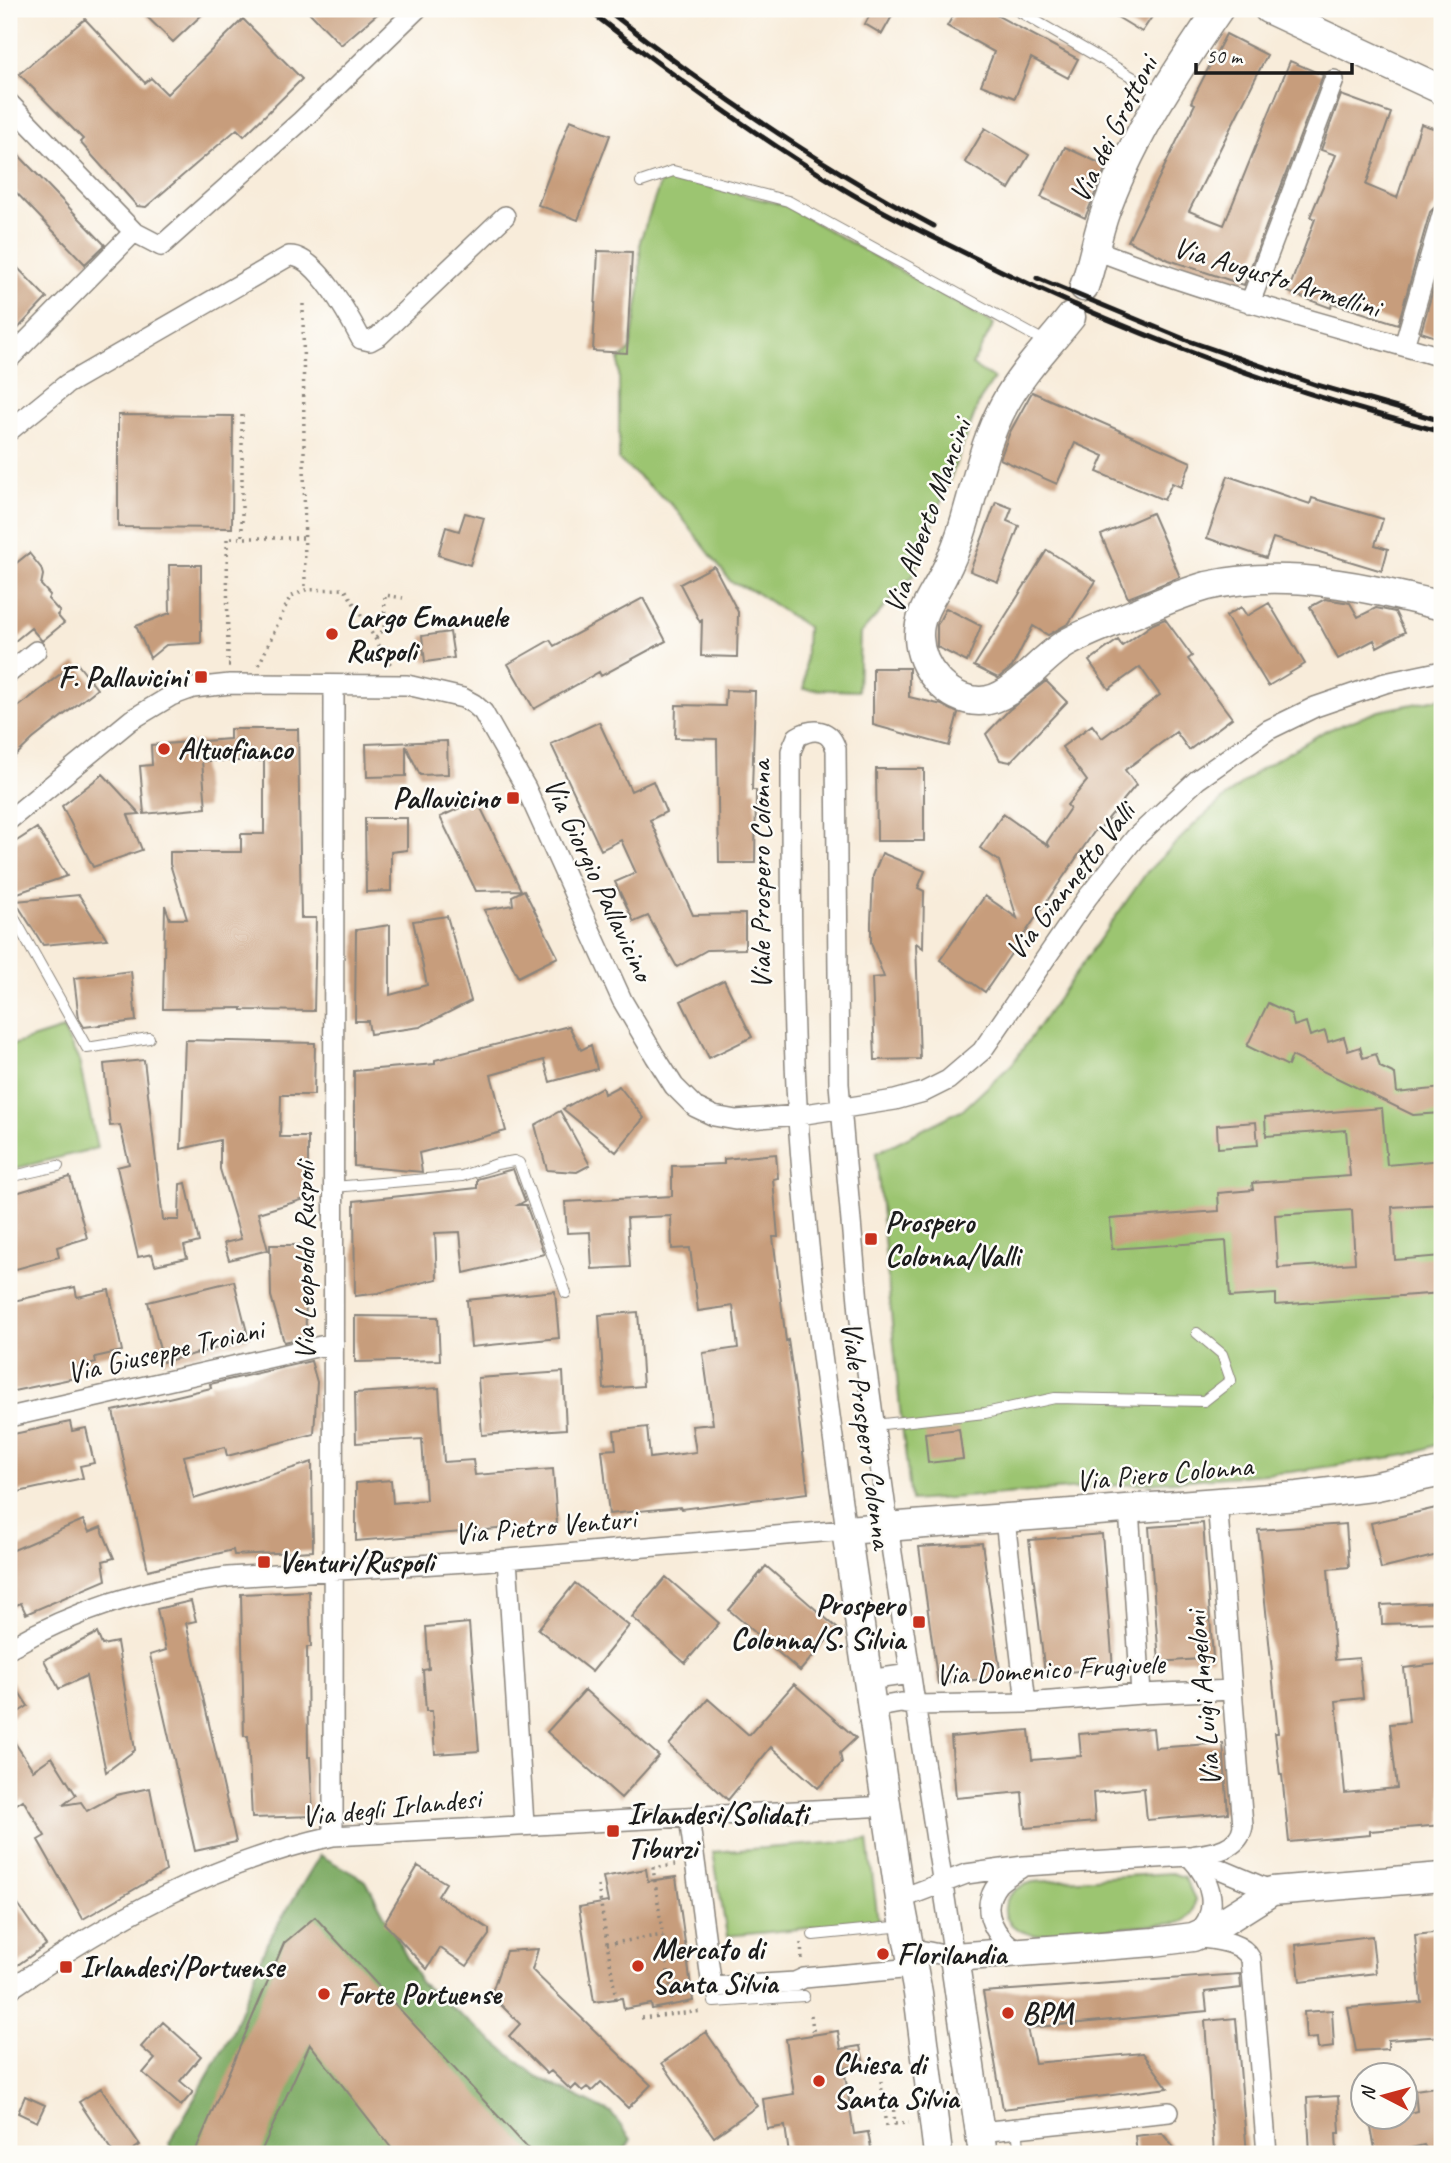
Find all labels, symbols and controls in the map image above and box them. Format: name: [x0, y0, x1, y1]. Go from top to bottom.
scale bar: [1196, 32, 1351, 76]
text: 50 m: [1206, 43, 1244, 69]
street label: Via dei Grottoni: [1060, 46, 1168, 209]
street label: Via Augusto Armellini: [1169, 228, 1388, 327]
street label: Via Alberto Mancini: [874, 410, 981, 618]
place label: Largo Emanuele Ruspoli: [346, 598, 510, 670]
marker: Largo Emanuele Ruspoli: [324, 626, 340, 642]
place label: F. Pallavicini: [58, 658, 191, 696]
marker: F. Pallavicini: [193, 669, 209, 685]
place label: Altuofianco: [178, 730, 295, 768]
marker: Altuofianco: [156, 741, 172, 757]
street label: Viale Prospero Colonna: [741, 758, 779, 990]
street label: Via Giorgio Pallavicino: [535, 771, 664, 990]
place label: Pallavicino: [393, 779, 502, 817]
marker: Pallavicino: [505, 790, 521, 806]
street label: Via Giannetto Valli: [997, 792, 1145, 967]
street label: Via Leopoldo Ruspoli: [285, 1158, 323, 1360]
place label: Prospero Colonna/Valli: [885, 1203, 1024, 1275]
marker: Prospero Colonna/Valli: [863, 1231, 879, 1247]
street label: Via Giuseppe Troiani: [63, 1309, 270, 1392]
street label: Viale Prospero Colonna: [832, 1319, 902, 1554]
street label: Via Piero Colonna: [1074, 1446, 1256, 1500]
street label: Via Pietro Venturi: [453, 1499, 641, 1553]
place label: Venturi/Ruspoli: [278, 1543, 438, 1581]
marker: Venturi/Ruspoli: [256, 1554, 272, 1570]
place label: Prospero Colonna/S. Silvia: [731, 1586, 907, 1658]
street label: Via Luigi Angeloni: [1176, 1606, 1230, 1788]
marker: Prospero Colonna/S. Silvia: [911, 1614, 927, 1630]
street label: Via Domenico Frugiuele: [934, 1644, 1168, 1694]
street label: Via degli Irlandesi: [299, 1778, 486, 1835]
place label: Irlandesi/Solidati Tiburzi: [627, 1795, 812, 1867]
marker: Irlandesi/Solidati Tiburzi: [605, 1823, 621, 1839]
place label: Mercato di Santa Silvia: [652, 1930, 780, 2002]
place label: Florilandia: [897, 1935, 1009, 1973]
marker: Florilandia: [875, 1946, 891, 1962]
place label: Irlandesi/Portuense: [80, 1948, 287, 1986]
marker: Mercato di Santa Silvia: [630, 1958, 646, 1974]
marker: Irlandesi/Portuense: [58, 1959, 74, 1975]
place label: Forte Portuense: [338, 1975, 503, 2013]
marker: Forte Portuense: [316, 1986, 332, 2002]
place label: BPM: [1022, 1994, 1075, 2032]
marker: BPM: [1000, 2005, 1016, 2021]
place label: Chiesa di Santa Silvia: [833, 2045, 961, 2117]
north arrow: [1350, 2062, 1420, 2132]
marker: Chiesa di Santa Silvia: [811, 2073, 827, 2089]
text: N: [1356, 2084, 1381, 2101]

